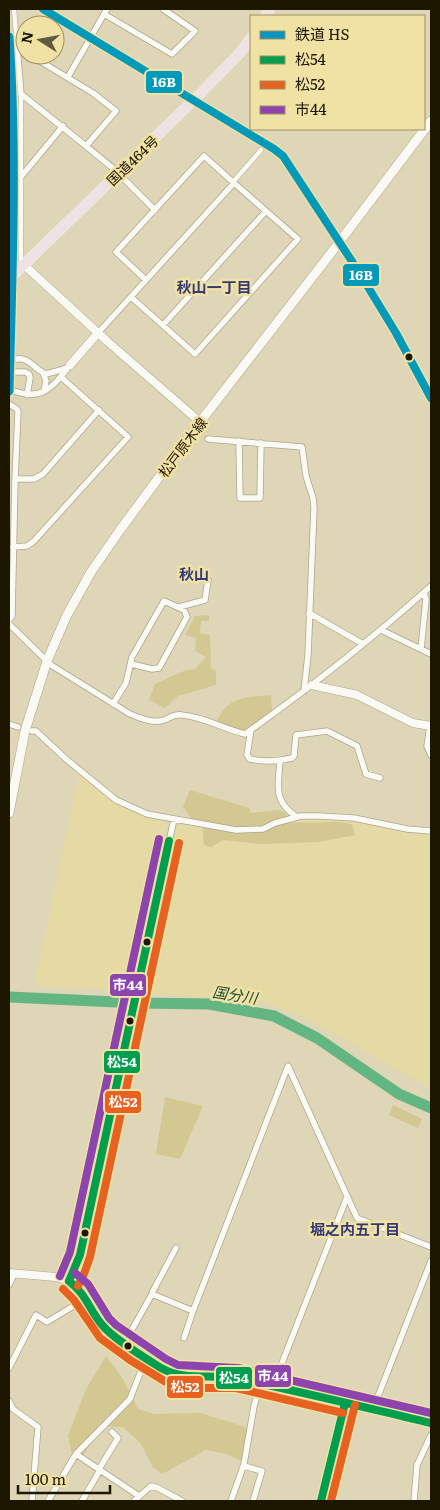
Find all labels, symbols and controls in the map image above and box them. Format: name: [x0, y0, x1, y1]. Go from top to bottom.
north arrow: [15, 15, 65, 65]
legend: [250, 15, 425, 130]
text: 鉄道 HS: [295, 22, 350, 45]
text: N: [15, 29, 37, 45]
text: 松54: [295, 47, 326, 70]
line badge: 16B: [145, 70, 183, 94]
text: 16B: [152, 71, 176, 91]
text: 松52: [295, 72, 325, 95]
text: 市44: [295, 97, 327, 120]
street label: 国道464号: [102, 130, 162, 190]
line badge: 16B: [342, 263, 380, 287]
text: 16B: [349, 264, 373, 284]
district label: 秋山一丁目: [176, 275, 252, 298]
unlabelled marker: [404, 352, 414, 362]
street label: 松戸原木線: [153, 413, 211, 481]
district label: 秋山: [179, 562, 209, 585]
unlabelled marker: [142, 937, 152, 947]
line badge: 市44: [109, 973, 147, 997]
text: 市44: [113, 974, 144, 994]
water label: 国分川: [211, 979, 261, 1009]
unlabelled marker: [125, 1016, 135, 1026]
line badge: 松54: [103, 1050, 141, 1074]
text: 松54: [107, 1051, 138, 1071]
line badge: 松52: [104, 1090, 142, 1114]
text: 松52: [109, 1091, 138, 1111]
district label: 堀之内五丁目: [310, 1217, 400, 1240]
unlabelled marker: [80, 1228, 90, 1238]
unlabelled marker: [123, 1341, 133, 1351]
line badge: 市44: [254, 1364, 292, 1388]
text: 市44: [258, 1365, 289, 1385]
line badge: 松54: [215, 1366, 253, 1390]
text: 松54: [219, 1367, 250, 1387]
line badge: 松52: [166, 1375, 204, 1399]
text: 松52: [171, 1376, 200, 1396]
scale bar: [18, 1462, 110, 1494]
text: 100 m: [25, 1467, 66, 1490]

